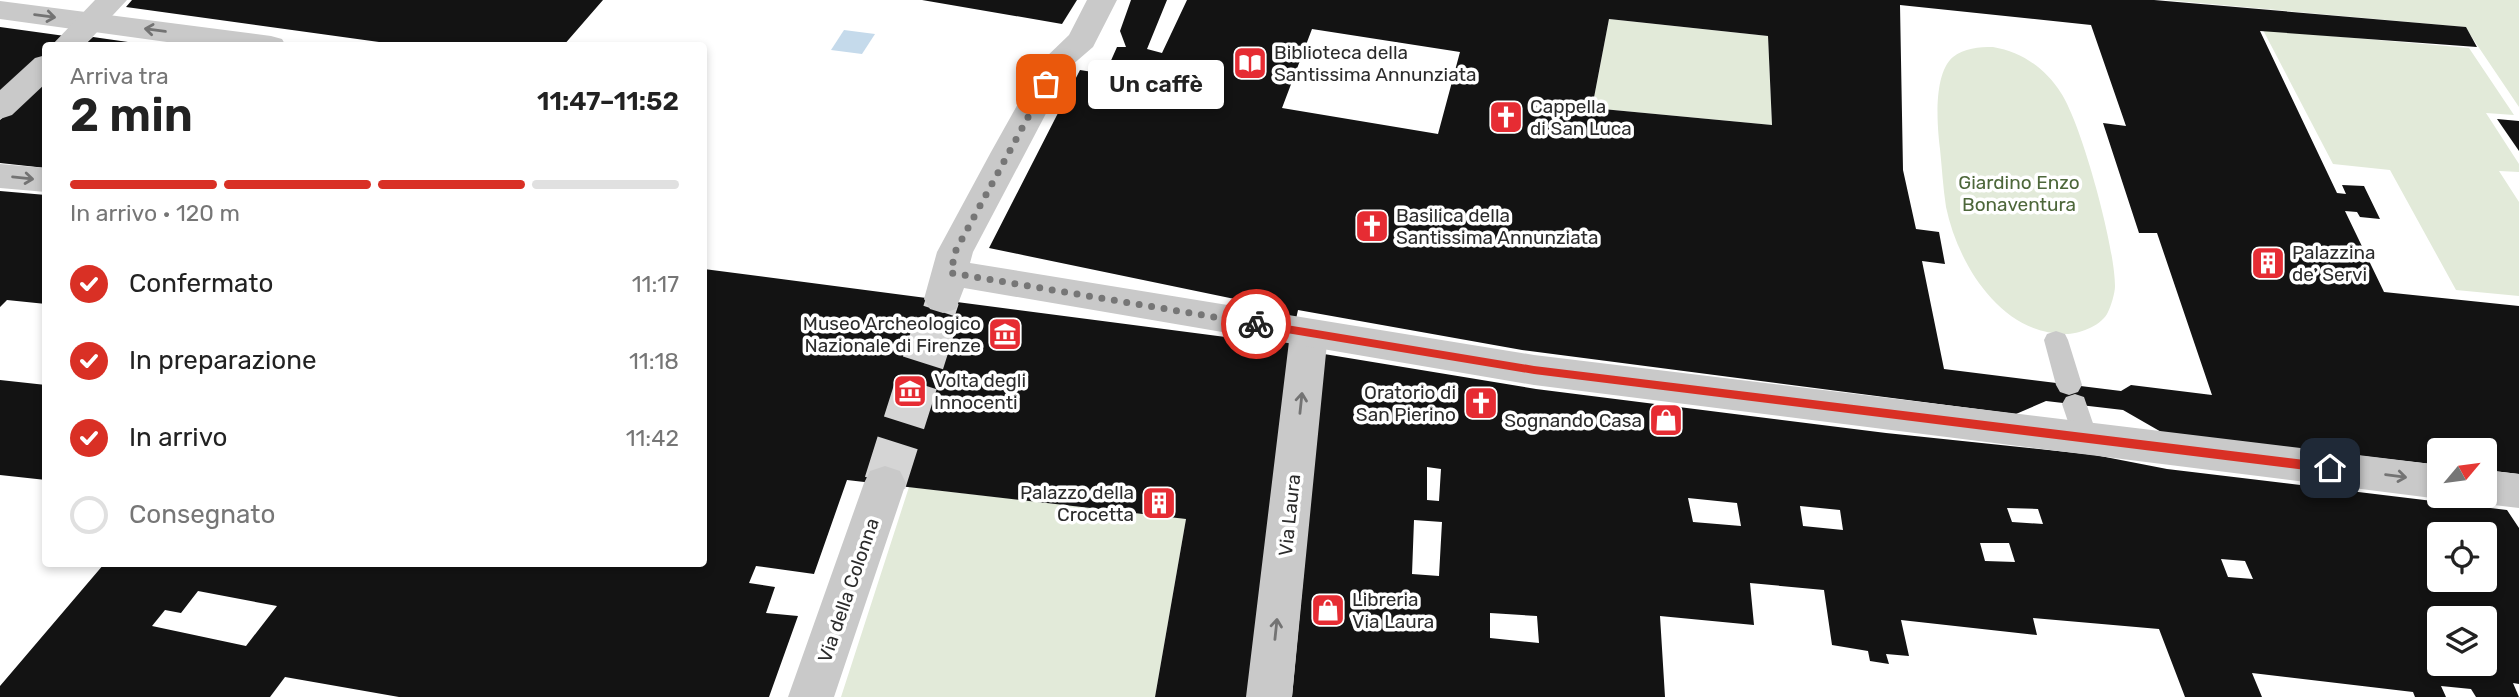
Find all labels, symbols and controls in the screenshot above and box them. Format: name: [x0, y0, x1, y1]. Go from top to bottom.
one-way arrow: [34, 9, 56, 22]
one-way arrow: [144, 23, 167, 36]
place label: Biblioteca della Santissima Annunziata: [1274, 41, 1477, 86]
library icon: Biblioteca della Santissima Annunziata: [1231, 44, 1269, 82]
pin: [1016, 54, 1076, 114]
callout: Un caffè: [1088, 60, 1224, 108]
text: Arriva tra: [70, 62, 169, 90]
icon: bag: [1027, 65, 1065, 103]
text: Un caffè: [1109, 70, 1203, 98]
text: 11:47–11:52: [537, 86, 679, 117]
text: 2 min: [70, 88, 193, 143]
place label: Cappella di San Luca: [1530, 95, 1632, 140]
church icon: Cappella di San Luca: [1487, 98, 1525, 136]
park label: Giardino Enzo Bonaventura: [1958, 171, 2080, 216]
one-way arrow: [11, 172, 34, 185]
text: In arrivo · 120 m: [70, 199, 240, 227]
place label: Basilica della Santissima Annunziata: [1396, 204, 1599, 249]
church icon: Basilica della Santissima Annunziata: [1353, 207, 1391, 245]
place label: Palazzina de' Servi: [2292, 241, 2376, 286]
building icon: Palazzina de' Servi: [2249, 244, 2287, 282]
icon: check: [70, 265, 108, 303]
text: Confermato: [129, 268, 273, 299]
text: 11:17: [632, 270, 679, 298]
courier: [1221, 289, 1291, 359]
icon: bike: [1237, 305, 1275, 343]
place label: Museo Archeologico Nazionale di Firenze: [803, 312, 981, 357]
museum icon: Museo Archeologico Nazionale di Firenze: [986, 315, 1024, 353]
icon: check: [70, 342, 108, 380]
text: In preparazione: [129, 345, 317, 376]
text: 11:18: [629, 347, 679, 375]
place label: Volta degli Innocenti: [934, 369, 1026, 414]
museum icon: Volta degli Innocenti: [891, 372, 929, 410]
place label: Oratorio di San Pierino: [1356, 381, 1456, 426]
church icon: Oratorio di San Pierino: [1462, 384, 1500, 422]
one-way arrow: [1294, 392, 1307, 415]
shop icon: Sognando Casa: [1647, 401, 1685, 439]
place label: Sognando Casa: [1504, 409, 1642, 432]
icon: check: [70, 419, 108, 457]
text: In arrivo: [129, 422, 227, 453]
text: 11:42: [626, 424, 679, 452]
pin: [2300, 438, 2360, 498]
north arrow: [2427, 438, 2497, 508]
map controls: [2427, 438, 2497, 676]
icon: home: [2311, 449, 2349, 487]
one-way arrow: [2384, 470, 2407, 483]
street label: Via Laura: [1274, 473, 1305, 557]
place label: Palazzo della Crocetta: [1020, 481, 1134, 526]
building icon: Palazzo della Crocetta: [1140, 484, 1178, 522]
text: Consegnato: [129, 499, 275, 530]
street label: Via della Colonna: [813, 515, 884, 665]
button: locate: [2427, 522, 2497, 592]
place label: Libreria Via Laura: [1352, 588, 1434, 633]
shop icon: Libreria Via Laura: [1309, 591, 1347, 629]
button: layers: [2427, 606, 2497, 676]
one-way arrow: [1270, 618, 1283, 641]

